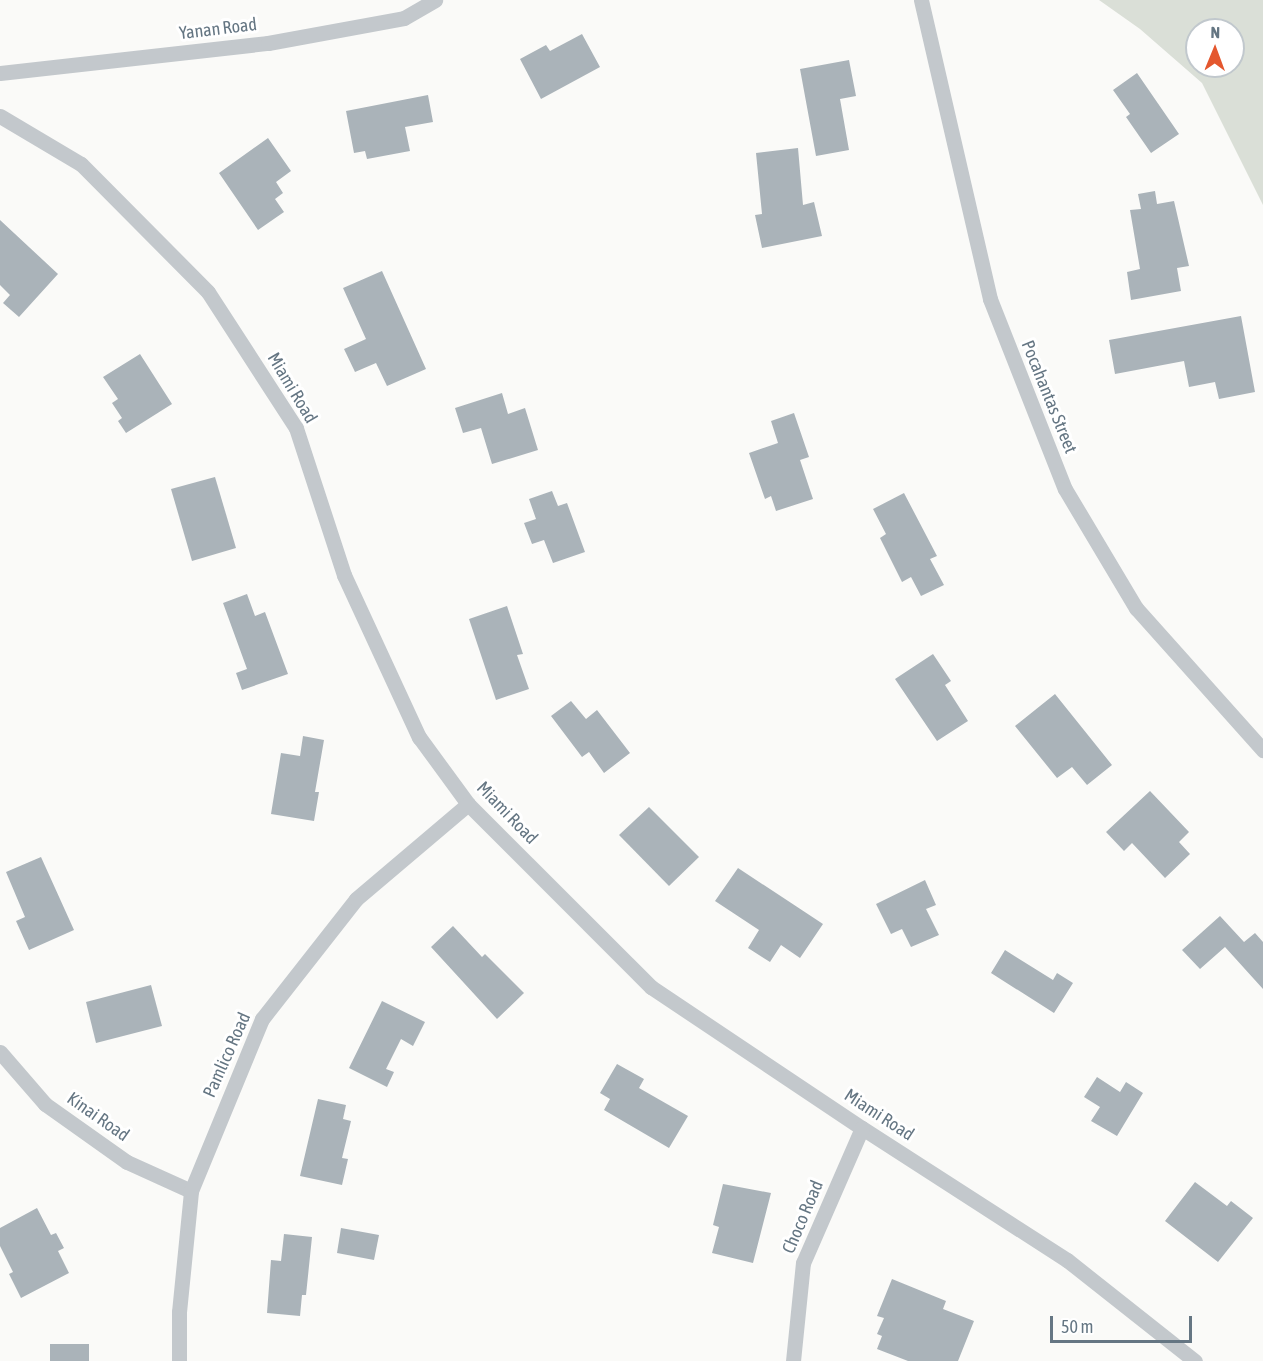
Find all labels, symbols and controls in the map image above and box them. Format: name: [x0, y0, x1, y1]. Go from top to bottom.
street label: Yanan Road: [178, 14, 258, 44]
north arrow: [1185, 18, 1245, 78]
text: N: [1210, 23, 1220, 41]
street label: Pocahantas Street: [1017, 337, 1081, 457]
street label: Miami Road: [263, 349, 321, 427]
street label: Miami Road: [472, 777, 542, 849]
street label: Pamlico Road: [199, 1009, 255, 1101]
street label: Miami Road: [840, 1085, 918, 1145]
street label: Kinai Road: [63, 1088, 133, 1146]
street label: Choco Road: [778, 1177, 828, 1257]
scale bar: [1053, 1304, 1196, 1342]
text: 50 m: [1061, 1316, 1093, 1337]

